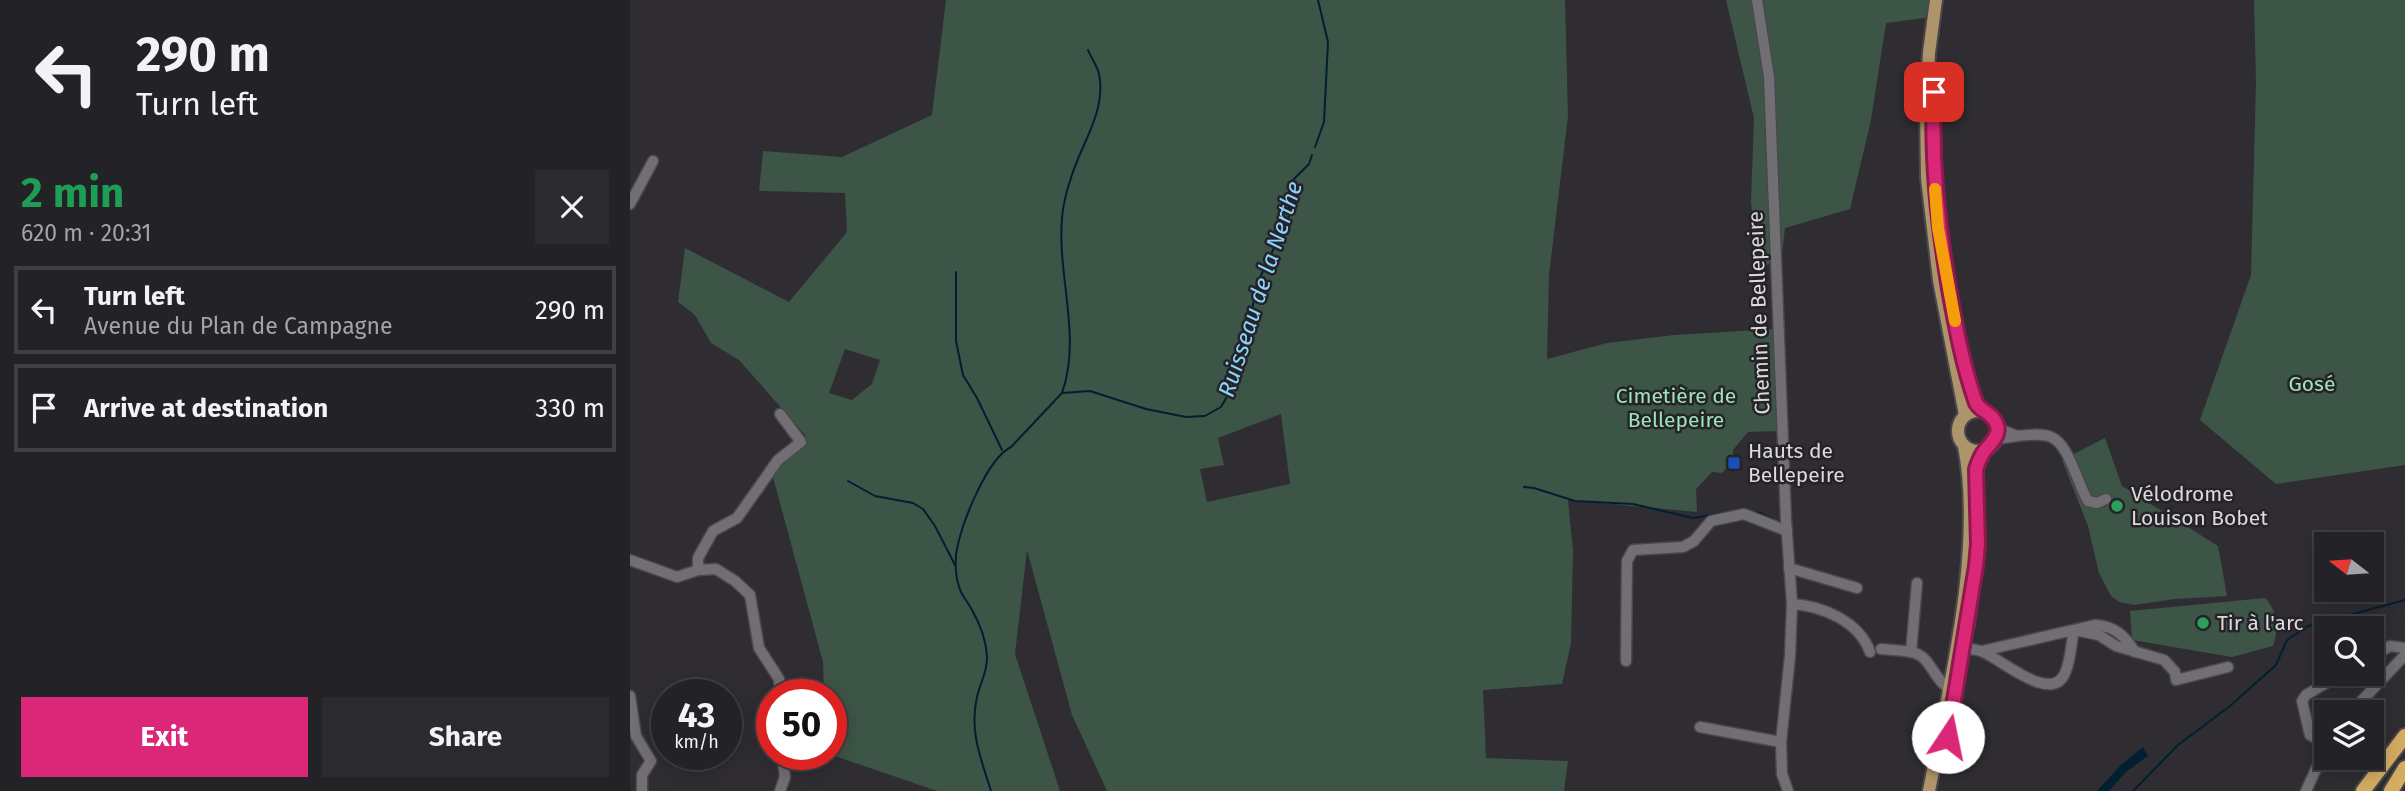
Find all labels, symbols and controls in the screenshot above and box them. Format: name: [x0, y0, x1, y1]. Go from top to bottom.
text: 290 m: [136, 25, 270, 84]
icon: left: [21, 28, 112, 119]
pin: [1904, 62, 1964, 122]
icon: arrive: [1915, 73, 1953, 111]
text: Turn left: [136, 85, 258, 123]
text: 2 min: [21, 168, 124, 218]
button: close: [535, 170, 609, 244]
water label: Ruisseau de la Nerthe: [1212, 178, 1308, 400]
street label: Chemin de Bellepeire: [1742, 211, 1776, 415]
text: 620 m · 20:31: [21, 219, 152, 247]
text: Turn left: [84, 281, 185, 312]
icon: left: [25, 291, 63, 329]
text: 290 m: [535, 295, 605, 326]
text: Avenue du Plan de Campagne: [84, 312, 392, 340]
park label: Gosé: [2289, 371, 2335, 397]
park label: Cimetière de Bellepeire: [1616, 383, 1736, 433]
icon: arrive: [25, 389, 63, 427]
text: Arrive at destination: [84, 393, 328, 424]
text: 330 m: [535, 393, 605, 424]
place label: Hauts de Bellepeire: [1748, 438, 1845, 488]
marker: Hauts de Bellepeire: [1726, 455, 1742, 471]
place label: Vélodrome Louison Bobet: [2131, 481, 2268, 531]
marker: Vélodrome Louison Bobet: [2109, 498, 2125, 514]
north arrow: [2314, 532, 2384, 602]
map controls: [2314, 532, 2384, 770]
place label: Tir à l'arc: [2217, 610, 2304, 636]
marker: Tir à l'arc: [2195, 615, 2211, 631]
button: search: [2314, 616, 2384, 686]
speed limit sign: 50: [756, 679, 847, 770]
text: 43: [678, 694, 715, 736]
button: Exit: [21, 697, 308, 777]
button: Share: [322, 697, 609, 777]
position arrow: [1911, 700, 1985, 774]
button: layers: [2314, 700, 2384, 770]
text: km/h: [674, 731, 719, 753]

